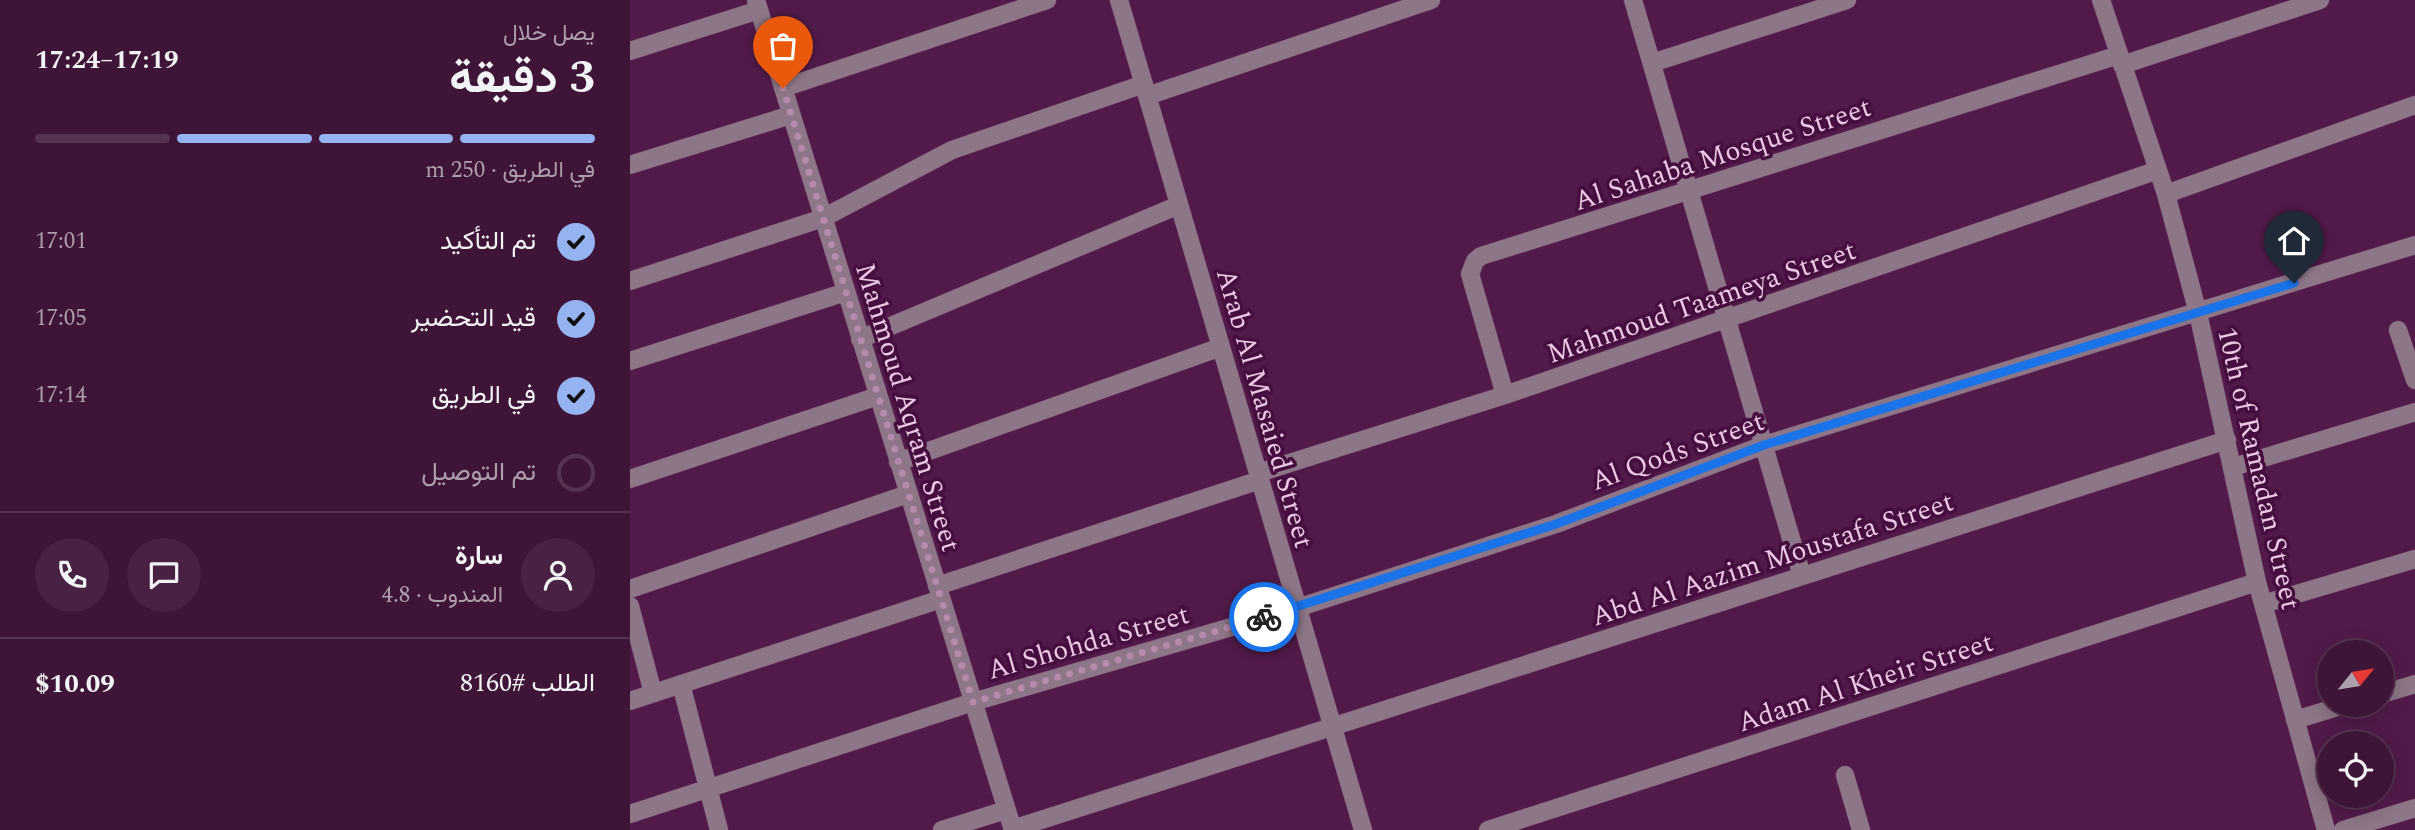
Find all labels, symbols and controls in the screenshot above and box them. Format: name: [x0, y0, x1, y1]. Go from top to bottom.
text: يصل خلال: [503, 16, 595, 51]
pin: [753, 16, 813, 88]
icon: bag: [764, 27, 802, 65]
text: 17:19–17:24: [35, 40, 179, 80]
text: 3 دقيقة: [449, 43, 595, 113]
street label: Al Sahaba Mosque Street: [1568, 86, 1877, 223]
text: في الطريق · 250 m: [425, 153, 595, 188]
pin: [2264, 211, 2324, 283]
text: تم التأكيد: [440, 221, 536, 261]
icon: home: [2275, 222, 2313, 260]
icon: check: [557, 223, 595, 261]
text: 17:01: [35, 224, 87, 259]
street label: Mahmoud Taameya Street: [1541, 229, 1862, 376]
street label: Mahmoud Aqram Street: [843, 258, 972, 557]
street label: Arab Al Masaied Street: [1204, 263, 1325, 553]
text: قيد التحضير: [411, 298, 536, 338]
icon: check: [557, 300, 595, 338]
text: 17:05: [35, 301, 87, 336]
street label: 10th of Ramadan Street: [2205, 323, 2312, 614]
text: في الطريق: [431, 375, 536, 415]
icon: check: [557, 377, 595, 415]
text: 17:14: [35, 378, 87, 413]
street label: Al Qods Street: [1585, 400, 1770, 503]
text: تم التوصيل: [421, 452, 536, 492]
street label: Abd Al Aazim Moustafa Street: [1586, 480, 1959, 638]
text: سارة: [455, 536, 503, 576]
button: phone: [35, 538, 109, 612]
button: chat: [127, 538, 201, 612]
button: person: [521, 538, 595, 612]
text: المندوب · 4.8: [382, 578, 503, 613]
courier: [1229, 582, 1299, 652]
street label: Al Shohda Street: [982, 593, 1195, 692]
icon: bike: [1245, 598, 1283, 636]
street label: Adam Al Kheir Street: [1732, 621, 1999, 744]
north arrow: [2317, 640, 2394, 718]
map controls: [2317, 640, 2394, 808]
text: الطلب #8160: [460, 663, 595, 703]
text: $10.09: [35, 664, 115, 704]
button: locate: [2317, 731, 2394, 808]

